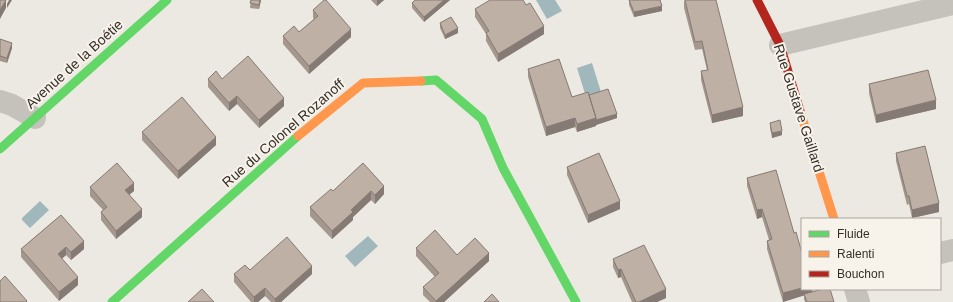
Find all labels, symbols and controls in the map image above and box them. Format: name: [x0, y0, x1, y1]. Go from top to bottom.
street label: Avenue de la Boétie: [22, 16, 126, 112]
street label: Rue Gustave Gaillard: [771, 42, 827, 174]
street label: Rue du Colonel Rozanoff: [219, 76, 347, 190]
legend: [801, 218, 941, 290]
text: Fluide: [837, 227, 870, 241]
text: Ralenti: [837, 247, 874, 261]
text: Bouchon: [837, 267, 884, 281]

